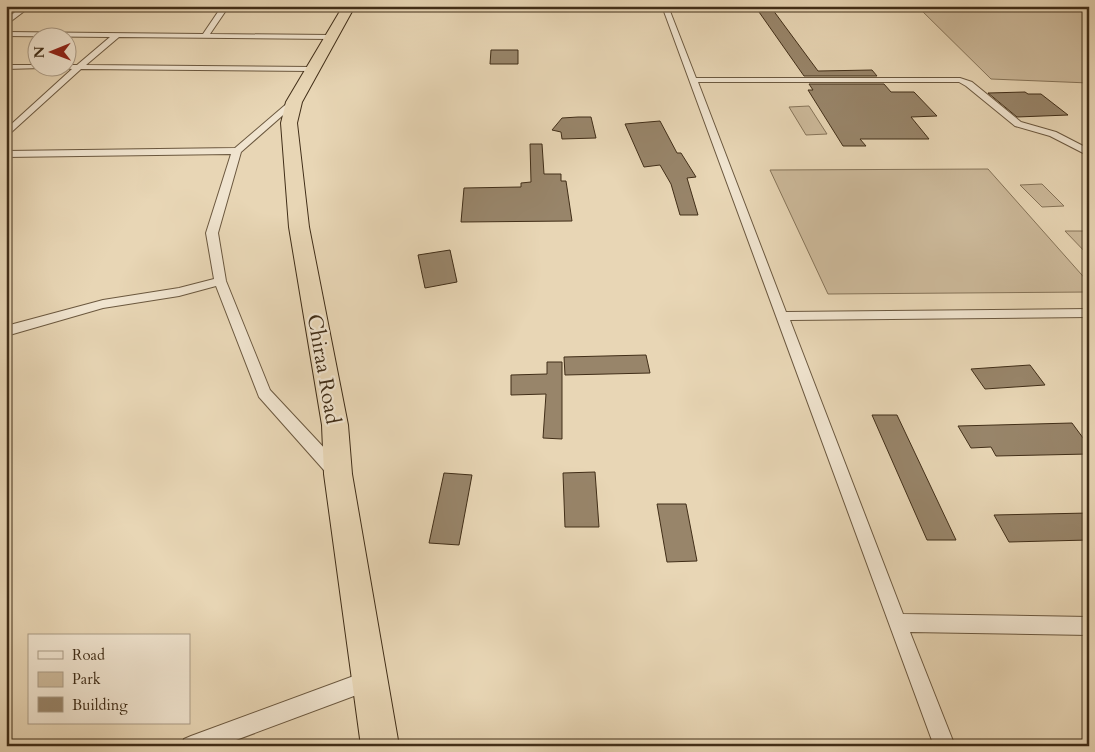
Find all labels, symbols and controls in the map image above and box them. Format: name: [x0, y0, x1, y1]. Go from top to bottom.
north arrow: [28, 28, 78, 78]
text: N: [30, 46, 49, 58]
street label: Chiraa Road: [300, 312, 347, 426]
legend: [28, 634, 190, 724]
text: Road: [72, 645, 105, 665]
text: Park: [72, 669, 101, 689]
text: Building: [72, 695, 128, 715]

